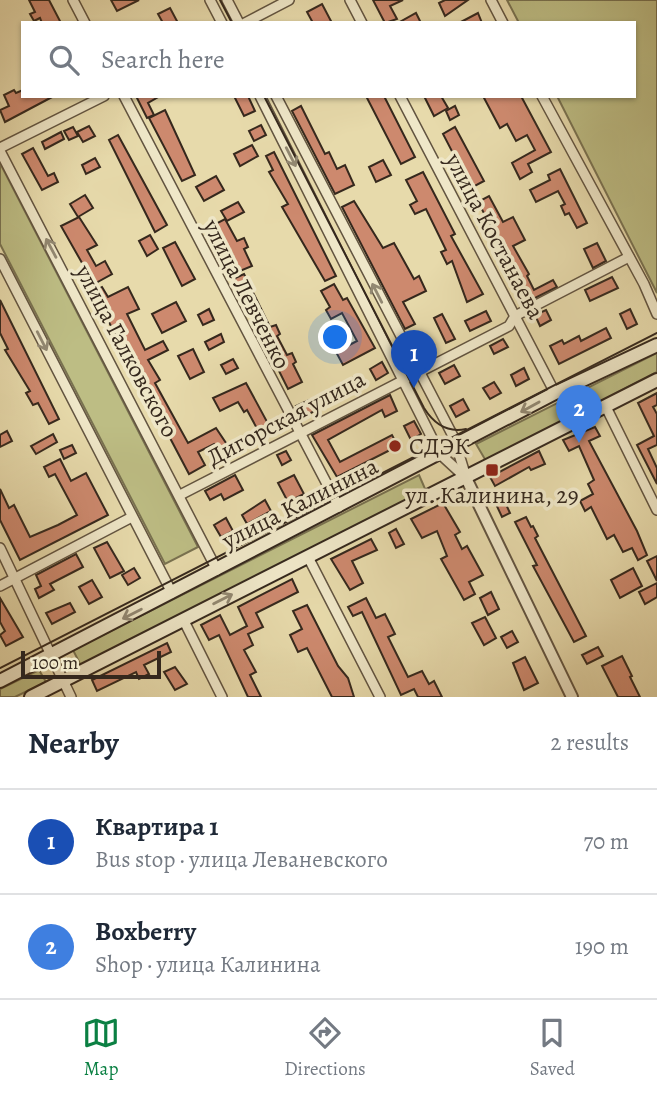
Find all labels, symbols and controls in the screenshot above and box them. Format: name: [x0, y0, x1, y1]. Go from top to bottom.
search box: [21, 21, 636, 98]
icon: search: [45, 41, 83, 79]
text: Search here: [101, 42, 225, 77]
one-way arrow: [285, 146, 298, 167]
street label: улица Костанаева: [437, 147, 552, 324]
street label: улица Левченко: [195, 213, 298, 374]
one-way arrow: [43, 238, 57, 258]
street label: улица Галковского: [67, 258, 186, 443]
one-way arrow: [369, 283, 383, 304]
your location: [318, 320, 352, 354]
one-way arrow: [36, 330, 50, 351]
pin: 1: [391, 330, 437, 388]
street label: Дигорская улица: [201, 363, 371, 473]
pin: 2: [556, 385, 602, 443]
one-way arrow: [520, 400, 540, 414]
place label: СДЭК: [409, 430, 470, 462]
marker: СДЭК: [387, 438, 403, 454]
street label: улица Калинина: [216, 450, 384, 557]
marker: ул. Калинина, 29: [484, 462, 500, 478]
place label: ул. Калинина, 29: [404, 479, 579, 511]
one-way arrow: [212, 592, 233, 606]
one-way arrow: [122, 607, 143, 621]
scale bar: [21, 648, 161, 680]
text: 100 m: [32, 650, 78, 676]
text: Nearby: [28, 723, 119, 763]
text: 2 results: [551, 727, 629, 758]
text: Квартира 1: [95, 809, 219, 844]
text: 1: [47, 826, 55, 857]
text: 70 m: [583, 826, 629, 857]
text: Bus stop · улица Леваневского: [95, 844, 388, 875]
text: Boxberry: [95, 914, 196, 949]
text: 2: [45, 931, 57, 962]
text: 190 m: [575, 931, 629, 962]
text: Shop · улица Калинина: [95, 949, 321, 980]
tab: Map: [82, 1014, 120, 1082]
tab: Directions: [284, 1014, 366, 1082]
tab: Saved: [530, 1014, 575, 1082]

